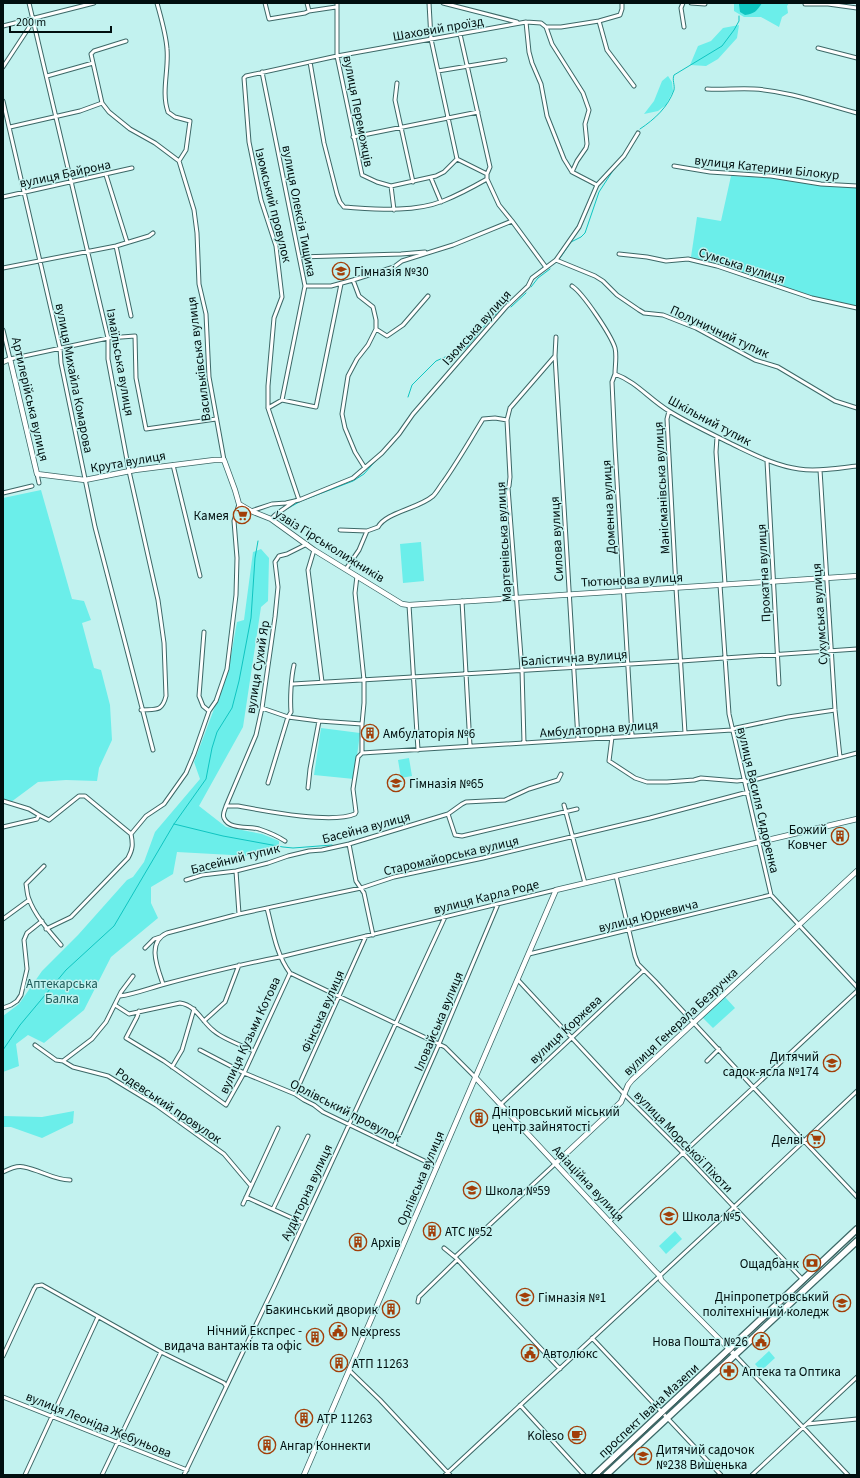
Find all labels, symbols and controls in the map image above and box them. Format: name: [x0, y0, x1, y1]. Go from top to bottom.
scale bar: [10, 8, 111, 34]
street label: Шаховий проїзд: [391, 12, 485, 46]
text: 200 m: [16, 14, 46, 31]
street label: вулиця Переможців: [338, 54, 378, 169]
street label: вулиця Олексія Тищика: [277, 144, 321, 279]
street label: Ізюмський провулок: [250, 146, 296, 265]
street label: вулиця Катерини Білокур: [694, 151, 840, 185]
street label: вулиця Байрона: [18, 156, 113, 192]
street label: Сумська вулиця: [696, 243, 787, 288]
school or university icon: Гімназія №30: [331, 261, 351, 281]
place label: Гімназія №30: [354, 263, 429, 281]
street label: Ізюмська вулиця: [438, 286, 515, 369]
street label: Васильківська вулиця: [182, 295, 216, 422]
street label: Полуничний тупик: [667, 301, 773, 363]
street label: вулиця Михайла Комарова: [51, 302, 97, 455]
street label: Ізмаїльська вулиця: [102, 307, 138, 417]
street label: Артилерійська вулиця: [7, 335, 53, 463]
street label: Шкільний тупик: [665, 391, 755, 451]
street label: Манісманівська вулиця: [650, 421, 674, 555]
street label: Крута вулиця: [89, 446, 167, 477]
street label: Доменна вулиця: [598, 459, 620, 555]
street label: Мартенівська вулиця: [492, 481, 516, 603]
street label: Силова вулиця: [546, 496, 568, 582]
supermarket icon: Камея: [232, 505, 252, 525]
street label: узвіз Гірськолижників: [271, 505, 388, 587]
place label: Камея: [194, 507, 229, 525]
street label: Прокатна вулиця: [752, 523, 776, 623]
street label: Сухумська вулиця: [807, 563, 833, 665]
street label: Тютюнова вулиця: [581, 568, 684, 592]
street label: вулиця Сухий Яр: [242, 619, 274, 715]
street label: Балістична вулиця: [520, 645, 628, 671]
street label: Амбулаторна вулиця: [539, 716, 659, 742]
building icon: Амбулаторія №6: [360, 723, 380, 743]
place label: Амбулаторія №6: [383, 725, 475, 743]
street label: вулиця Василя Сидоренка: [732, 725, 784, 875]
school or university icon: Гімназія №65: [386, 773, 406, 793]
place label: Гімназія №65: [409, 775, 484, 793]
street label: Басейна вулиця: [320, 808, 412, 848]
place label: Божий Ковчег: [788, 821, 827, 854]
building icon: Божий Ковчег: [830, 826, 850, 846]
street label: Старомайорська вулиця: [382, 832, 521, 880]
street label: Басейний тупик: [189, 839, 282, 879]
street label: вулиця Карла Роде: [432, 875, 541, 919]
street label: вулиця Юркевича: [596, 895, 700, 937]
street label: вулиця Генерала Безручка: [619, 964, 742, 1080]
street label: Фінська вулиця: [297, 967, 349, 1056]
street label: Іловайська вулиця: [410, 969, 468, 1074]
street label: вулиця Кузьми Котова: [215, 974, 285, 1097]
park label: Аптекарська Балка: [26, 975, 98, 1008]
street label: вулиця Коржева: [525, 991, 606, 1068]
place label: Дитячий садок-ясла №174: [723, 1048, 820, 1081]
school or university icon: Дитячий садок-ясла №174: [822, 1053, 842, 1073]
street label: Родевський провулок: [112, 1064, 226, 1148]
street label: Орлівський провулок: [287, 1075, 405, 1147]
street label: вулиця Морської Піхоти: [630, 1087, 737, 1197]
place label: Дніпровський міський центр зайнятості: [492, 1103, 620, 1136]
building icon: Дніпровський міський центр зайнятості: [469, 1108, 489, 1128]
street label: Орлівська вулиця: [393, 1128, 449, 1228]
supermarket icon: Делві: [806, 1129, 826, 1149]
place label: Делві: [771, 1131, 803, 1149]
street label: Аудиторна вулиця: [277, 1141, 337, 1244]
street label: Авіаційна вулиця: [548, 1142, 628, 1226]
school or university icon: Школа №59: [462, 1180, 482, 1200]
place label: Школа №59: [485, 1182, 550, 1200]
school or university icon: Школа №5: [659, 1206, 679, 1226]
place label: Школа №5: [682, 1208, 741, 1226]
building icon: АТС №52: [422, 1221, 442, 1241]
place label: АТС №52: [445, 1223, 493, 1241]
building icon: Архів: [348, 1232, 368, 1252]
place label: Архів: [371, 1234, 401, 1252]
bank icon: Ощадбанк: [802, 1253, 822, 1273]
place label: Ощадбанк: [740, 1255, 800, 1273]
school or university icon: Гімназія №1: [515, 1287, 535, 1307]
place label: Дніпропетровський політехнічний коледж: [702, 1288, 829, 1321]
place label: Гімназія №1: [538, 1289, 606, 1307]
school or university icon: Дніпропетровський політехнічний коледж: [832, 1293, 852, 1313]
building icon: Бакинський дворик: [381, 1299, 401, 1319]
place label: Бакинський дворик: [265, 1301, 379, 1319]
public building icon: Nexpress: [328, 1321, 348, 1341]
place label: Нічний Експрес - видача вантажів та офіс: [164, 1322, 302, 1355]
place label: Nexpress: [351, 1323, 401, 1341]
building icon: Нічний Експрес - видача вантажів та офіс: [305, 1327, 325, 1347]
public building icon: Нова Пошта №26: [751, 1331, 771, 1351]
place label: Нова Пошта №26: [652, 1333, 748, 1351]
public building icon: Автолюкс: [520, 1343, 540, 1363]
place label: Автолюкс: [543, 1345, 598, 1363]
building icon: АТП 11263: [329, 1353, 349, 1373]
place label: АТП 11263: [352, 1355, 409, 1373]
street label: проспект Івана Мазепи: [594, 1359, 703, 1462]
pharmacy icon: Аптека та Оптика: [719, 1361, 739, 1381]
place label: Аптека та Оптика: [742, 1363, 841, 1381]
street label: вулиця Леоніда Жебуньова: [23, 1387, 174, 1462]
building icon: ATP 11263: [294, 1408, 314, 1428]
place label: ATP 11263: [317, 1410, 373, 1428]
cafe icon: Koleso: [567, 1425, 587, 1445]
place label: Koleso: [527, 1427, 564, 1445]
building icon: Ангар Коннекти: [257, 1435, 277, 1455]
place label: Ангар Коннекти: [280, 1437, 371, 1455]
place label: Дитячий садочок №238 Вишенька: [656, 1441, 755, 1474]
school or university icon: Дитячий садочок №238 Вишенька: [633, 1446, 653, 1466]

